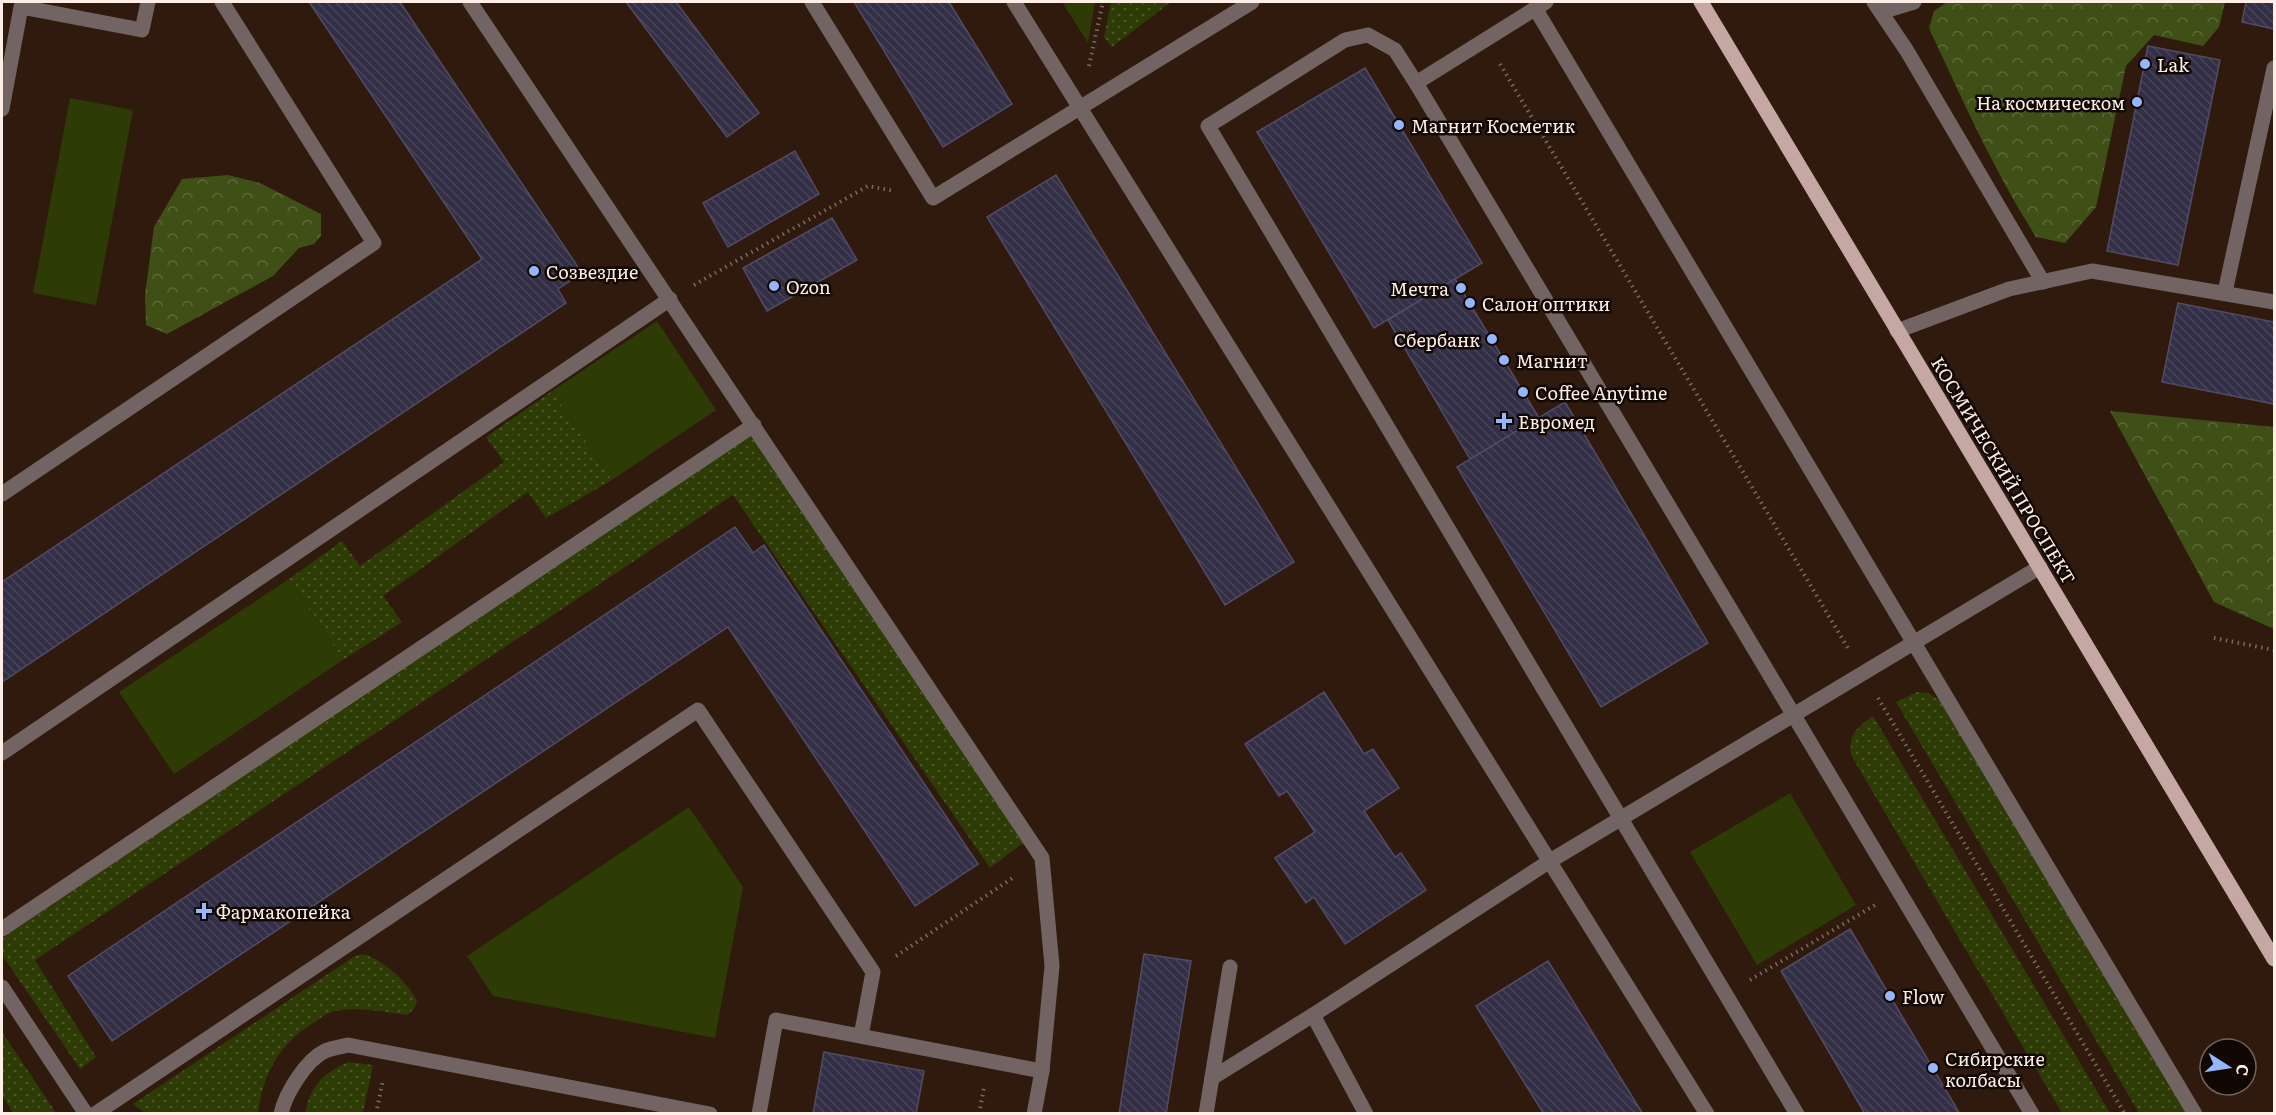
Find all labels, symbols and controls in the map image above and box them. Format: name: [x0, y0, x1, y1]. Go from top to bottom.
place label: Lak: [2157, 51, 2190, 78]
marker: Lak: [2138, 57, 2152, 71]
place label: На космическом: [1976, 89, 2125, 116]
marker: На космическом: [2130, 95, 2144, 109]
place label: Магнит Косметик: [1411, 112, 1575, 139]
marker: Магнит Косметик: [1392, 118, 1406, 132]
place label: Созвездие: [546, 258, 638, 285]
marker: Созвездие: [527, 264, 541, 278]
place label: Ozon: [786, 273, 831, 300]
place label: Мечта: [1390, 275, 1449, 302]
marker: Ozon: [767, 279, 781, 293]
marker: Мечта: [1454, 281, 1468, 295]
place label: Салон оптики: [1482, 290, 1610, 317]
marker: Салон оптики: [1463, 296, 1477, 310]
place label: Сбербанк: [1394, 326, 1480, 353]
marker: Сбербанк: [1485, 332, 1499, 346]
place label: Магнит: [1516, 347, 1588, 374]
street label: КОСМИЧЕСКИЙ ПРОСПЕКТ: [1925, 351, 2083, 589]
marker: Магнит: [1497, 353, 1511, 367]
place label: Coffee Anytime: [1535, 379, 1667, 406]
marker: Coffee Anytime: [1516, 385, 1530, 399]
place label: Евромед: [1518, 408, 1595, 435]
marker: Евромед: [1495, 412, 1513, 430]
place label: Фармакопейка: [216, 898, 351, 925]
marker: Фармакопейка: [197, 904, 211, 918]
place label: Flow: [1902, 983, 1945, 1010]
marker: Flow: [1883, 989, 1897, 1003]
north arrow: [2198, 1037, 2258, 1097]
place label: Сибирские колбасы: [1945, 1045, 2045, 1093]
marker: Сибирские колбасы: [1926, 1061, 1940, 1075]
text: С: [2231, 1062, 2257, 1078]

